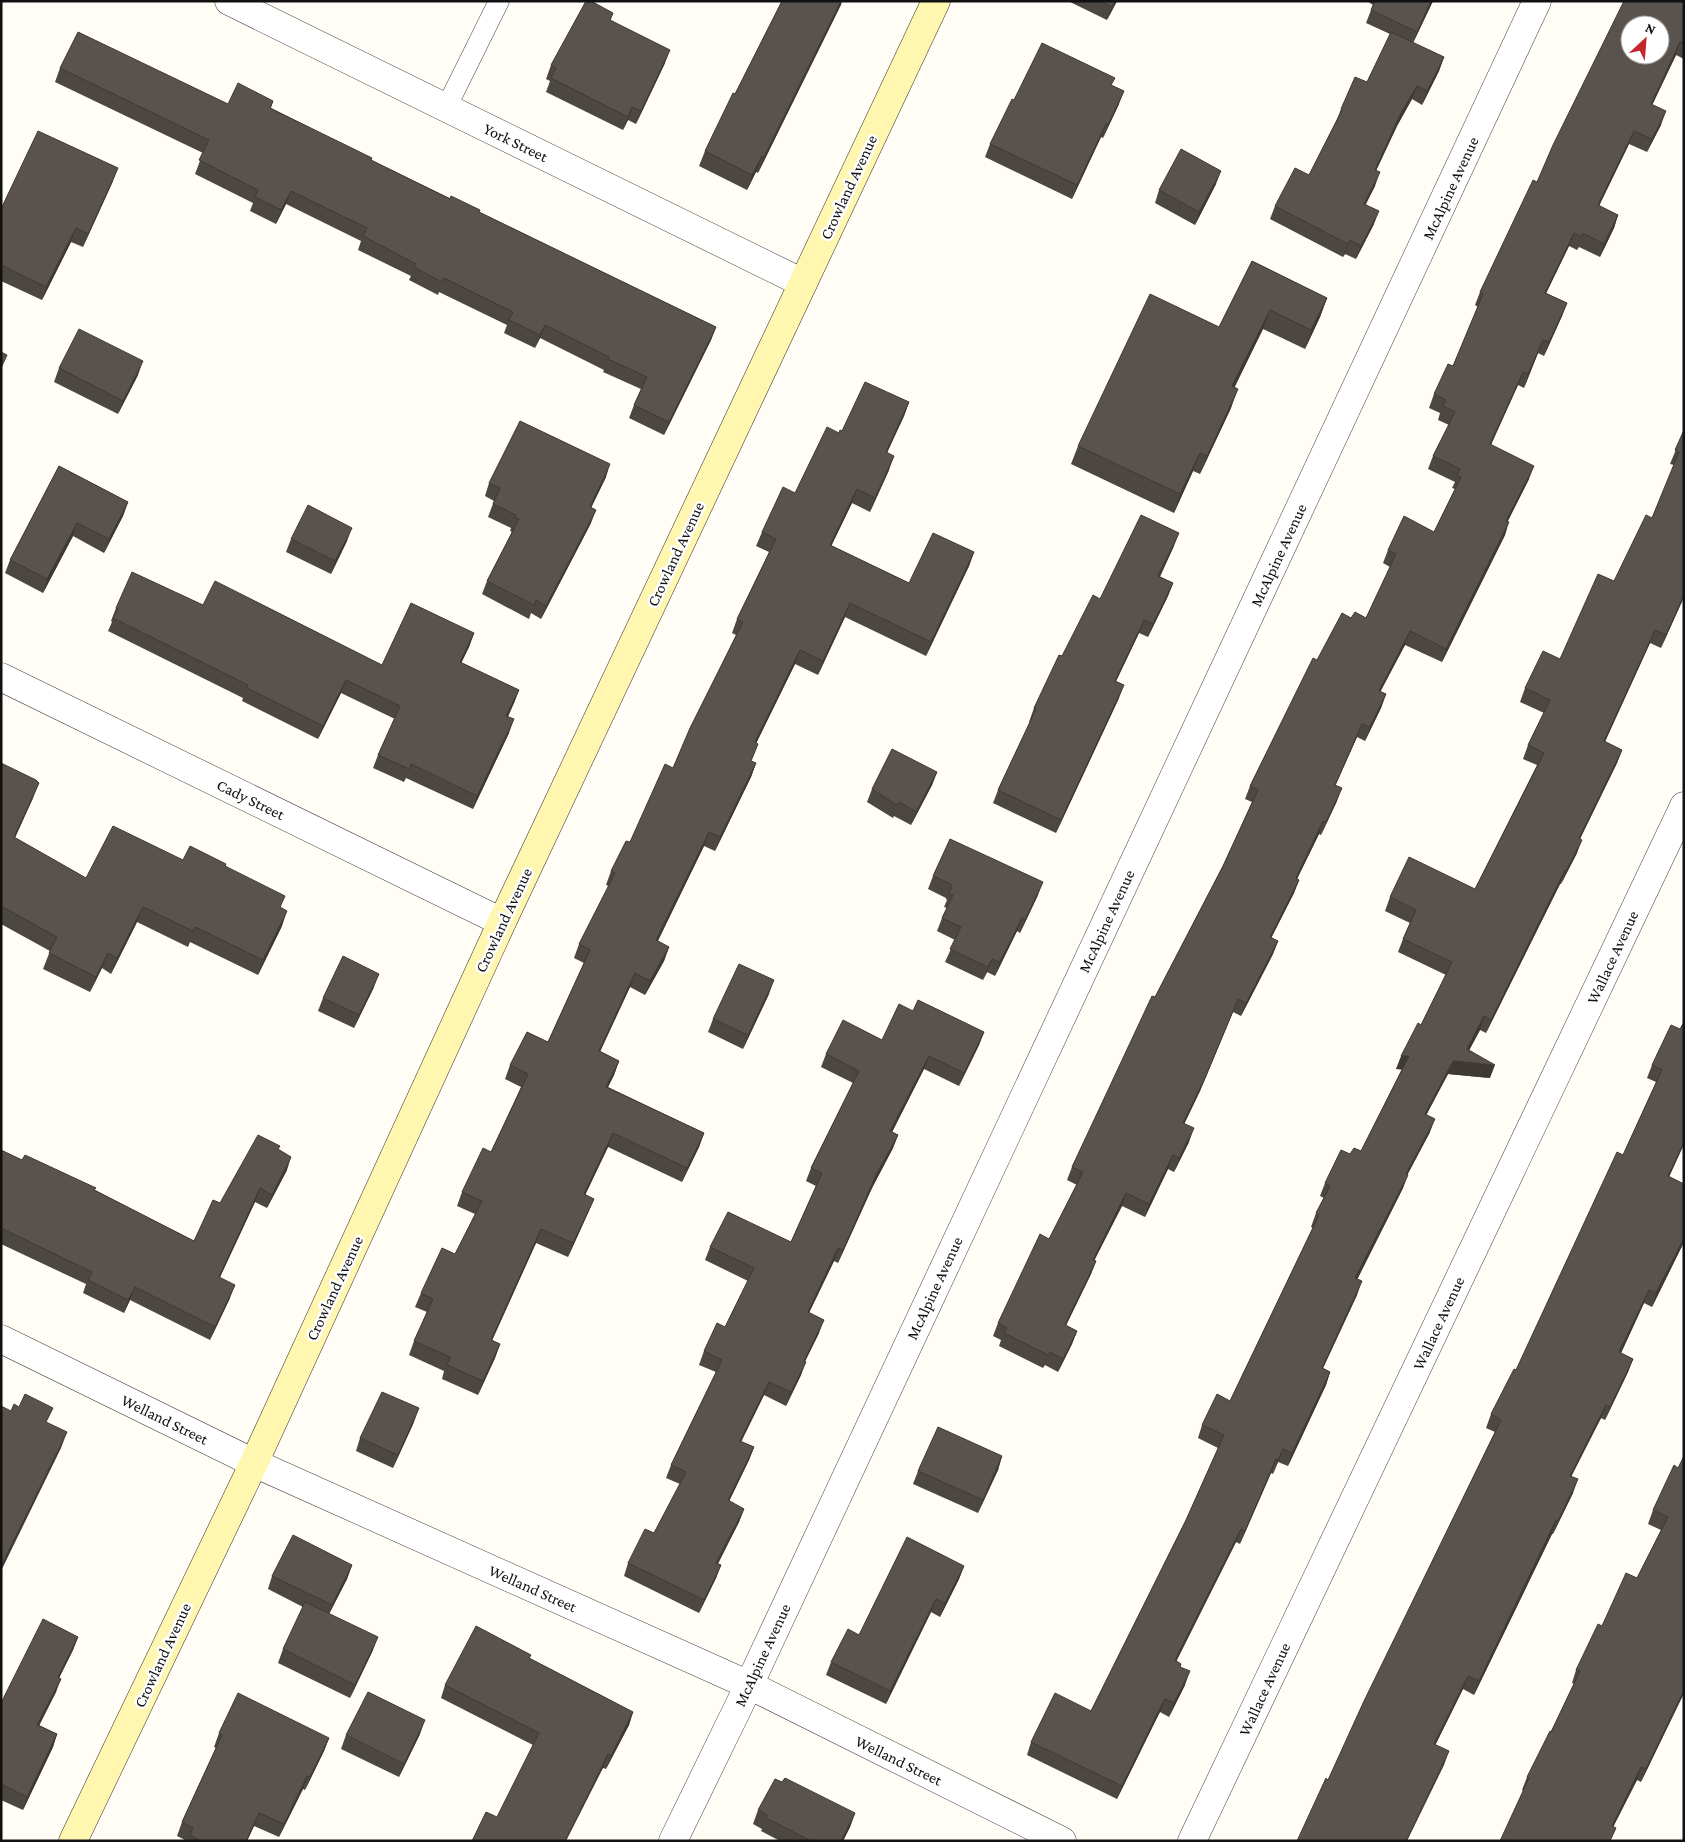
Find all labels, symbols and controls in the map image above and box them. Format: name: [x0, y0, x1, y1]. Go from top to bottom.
north arrow: [1620, 15, 1670, 65]
text: N: [1643, 19, 1659, 38]
street label: York Street: [481, 120, 551, 166]
street label: Crowland Avenue: [817, 132, 880, 242]
street label: McAlpine Avenue: [1419, 134, 1483, 243]
street label: Crowland Avenue: [644, 499, 707, 609]
street label: McAlpine Avenue: [1247, 501, 1311, 610]
street label: Cady Street: [214, 776, 288, 824]
street label: Crowland Avenue: [472, 865, 535, 975]
street label: McAlpine Avenue: [1075, 867, 1139, 976]
street label: Wallace Avenue: [1583, 908, 1641, 1007]
street label: Crowland Avenue: [303, 1233, 366, 1343]
street label: McAlpine Avenue: [903, 1234, 967, 1343]
street label: Wallace Avenue: [1409, 1274, 1467, 1373]
street label: Welland Street: [119, 1391, 212, 1448]
street label: Welland Street: [486, 1562, 580, 1616]
street label: Crowland Avenue: [131, 1600, 194, 1710]
street label: McAlpine Avenue: [731, 1601, 795, 1710]
street label: Wallace Avenue: [1235, 1640, 1293, 1739]
street label: Welland Street: [853, 1732, 946, 1789]

